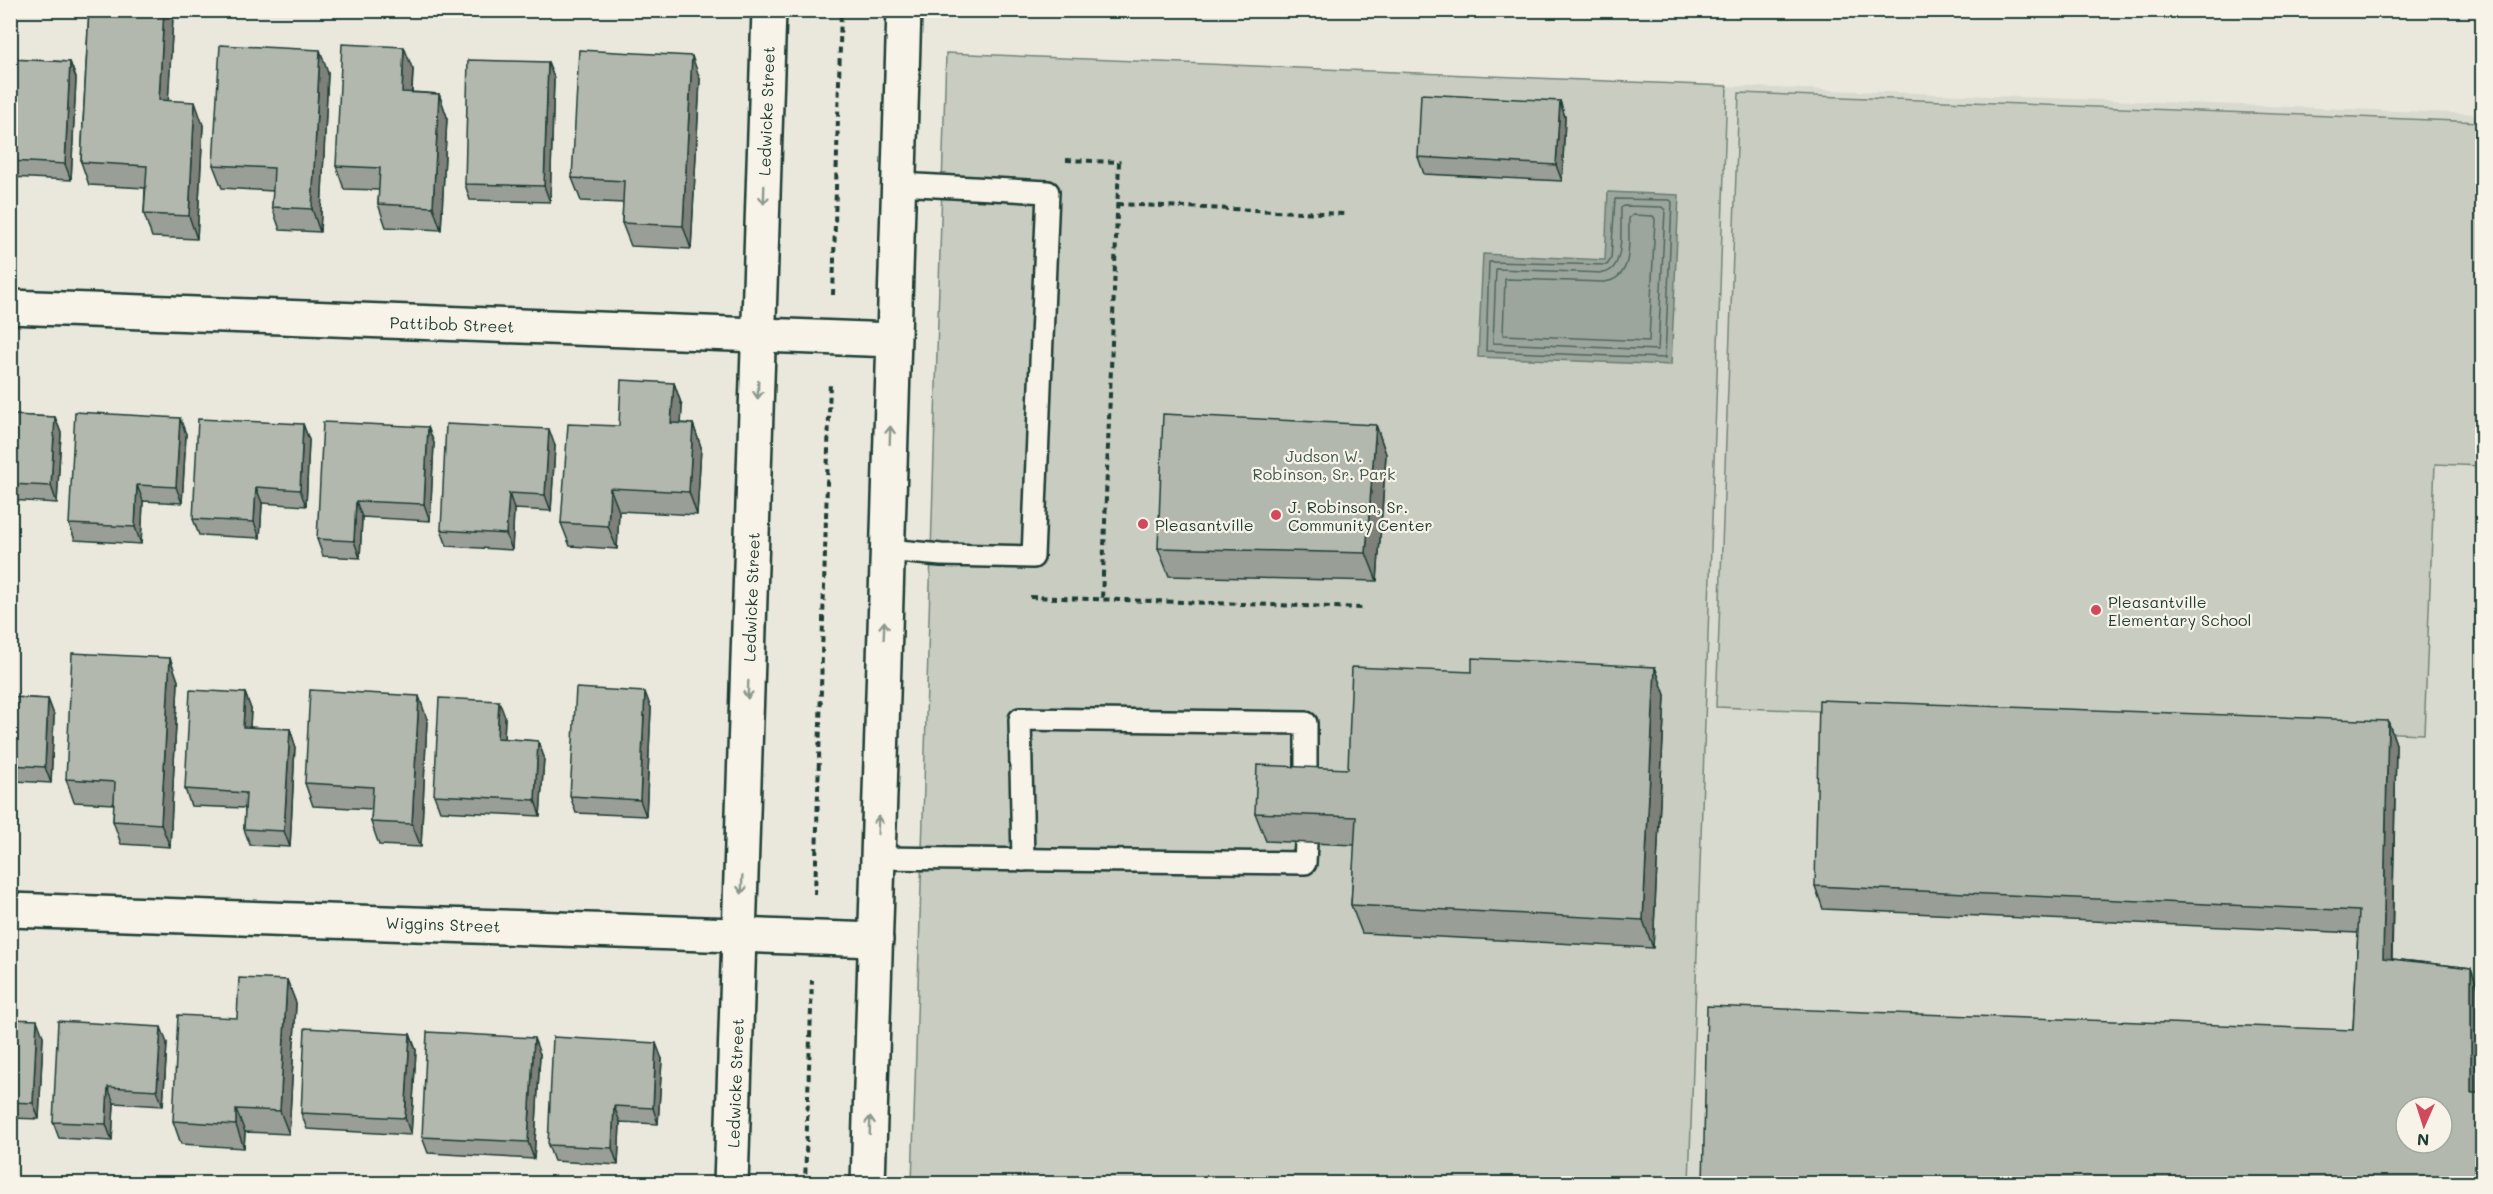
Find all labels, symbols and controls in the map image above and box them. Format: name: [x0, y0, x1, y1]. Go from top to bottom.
street label: Ledwicke Street: [753, 46, 779, 176]
one-way arrow: [758, 184, 769, 204]
street label: Pattibob Street: [389, 311, 515, 337]
one-way arrow: [752, 379, 763, 399]
one-way arrow: [885, 426, 896, 446]
park label: Judson W. Robinson, Sr. Park: [1253, 445, 1395, 484]
place label: J. Robinson, Sr. Community Center: [1288, 496, 1433, 535]
marker: J. Robinson, Sr. Community Center: [1269, 508, 1283, 522]
place label: Pleasantville: [1155, 514, 1254, 535]
marker: Pleasantville: [1136, 517, 1150, 531]
street label: Ledwicke Street: [738, 532, 764, 662]
place label: Pleasantville Elementary School: [2108, 591, 2252, 630]
marker: Pleasantville Elementary School: [2089, 603, 2103, 617]
one-way arrow: [878, 621, 890, 641]
one-way arrow: [742, 679, 754, 699]
one-way arrow: [872, 816, 884, 836]
one-way arrow: [736, 874, 747, 894]
street label: Wiggins Street: [385, 911, 501, 937]
street label: Ledwicke Street: [722, 1018, 748, 1148]
north arrow: [2394, 1095, 2454, 1155]
one-way arrow: [864, 1116, 875, 1136]
text: N: [2417, 1130, 2430, 1151]

